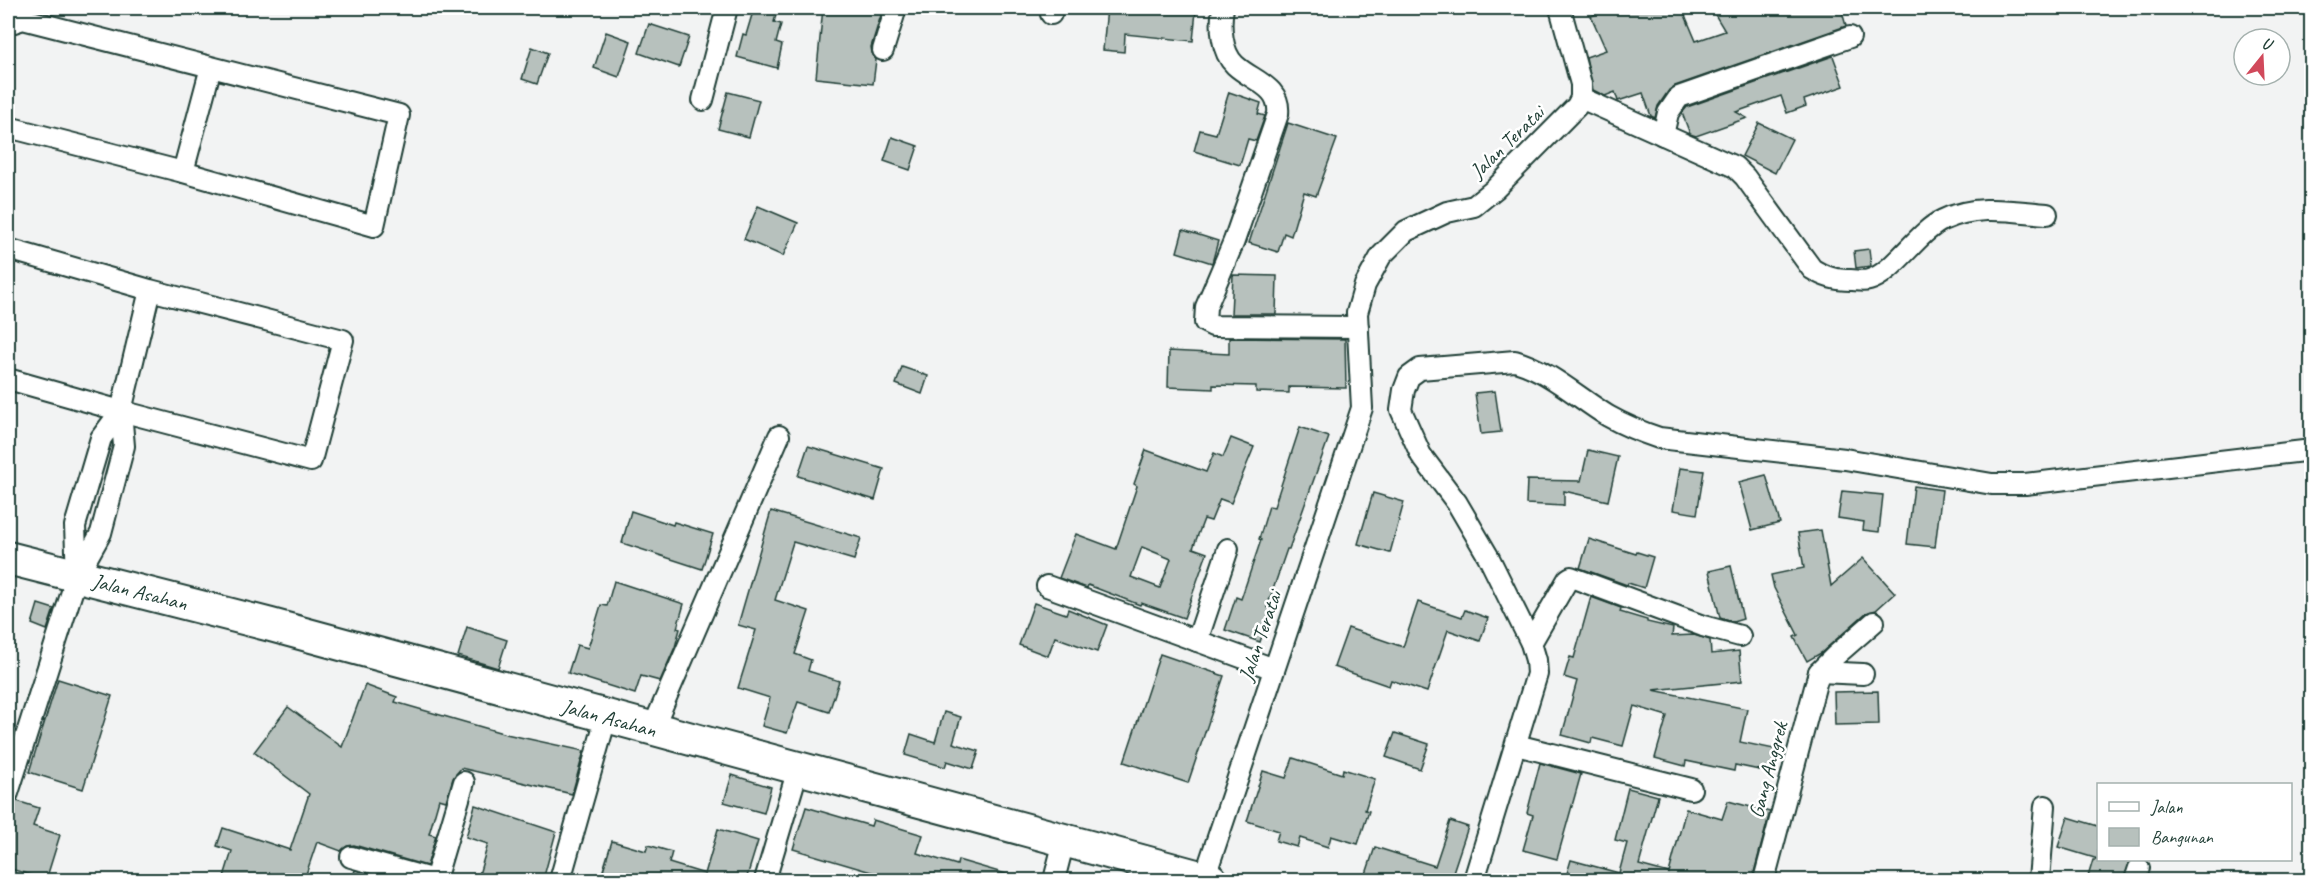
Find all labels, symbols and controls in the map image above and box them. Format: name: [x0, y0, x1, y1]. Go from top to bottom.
north arrow: [2232, 27, 2292, 87]
text: U: [2260, 33, 2276, 55]
street label: Jalan Teratai: [1464, 98, 1552, 184]
street label: Jalan Asahan: [89, 567, 191, 616]
street label: Jalan Teratai: [1232, 585, 1288, 685]
street label: Jalan Asahan: [558, 693, 660, 743]
street label: Gang Anggrek: [1743, 717, 1794, 821]
legend: [2097, 783, 2292, 861]
text: Jalan: [2150, 796, 2183, 818]
text: Bangunan: [2151, 826, 2214, 848]

